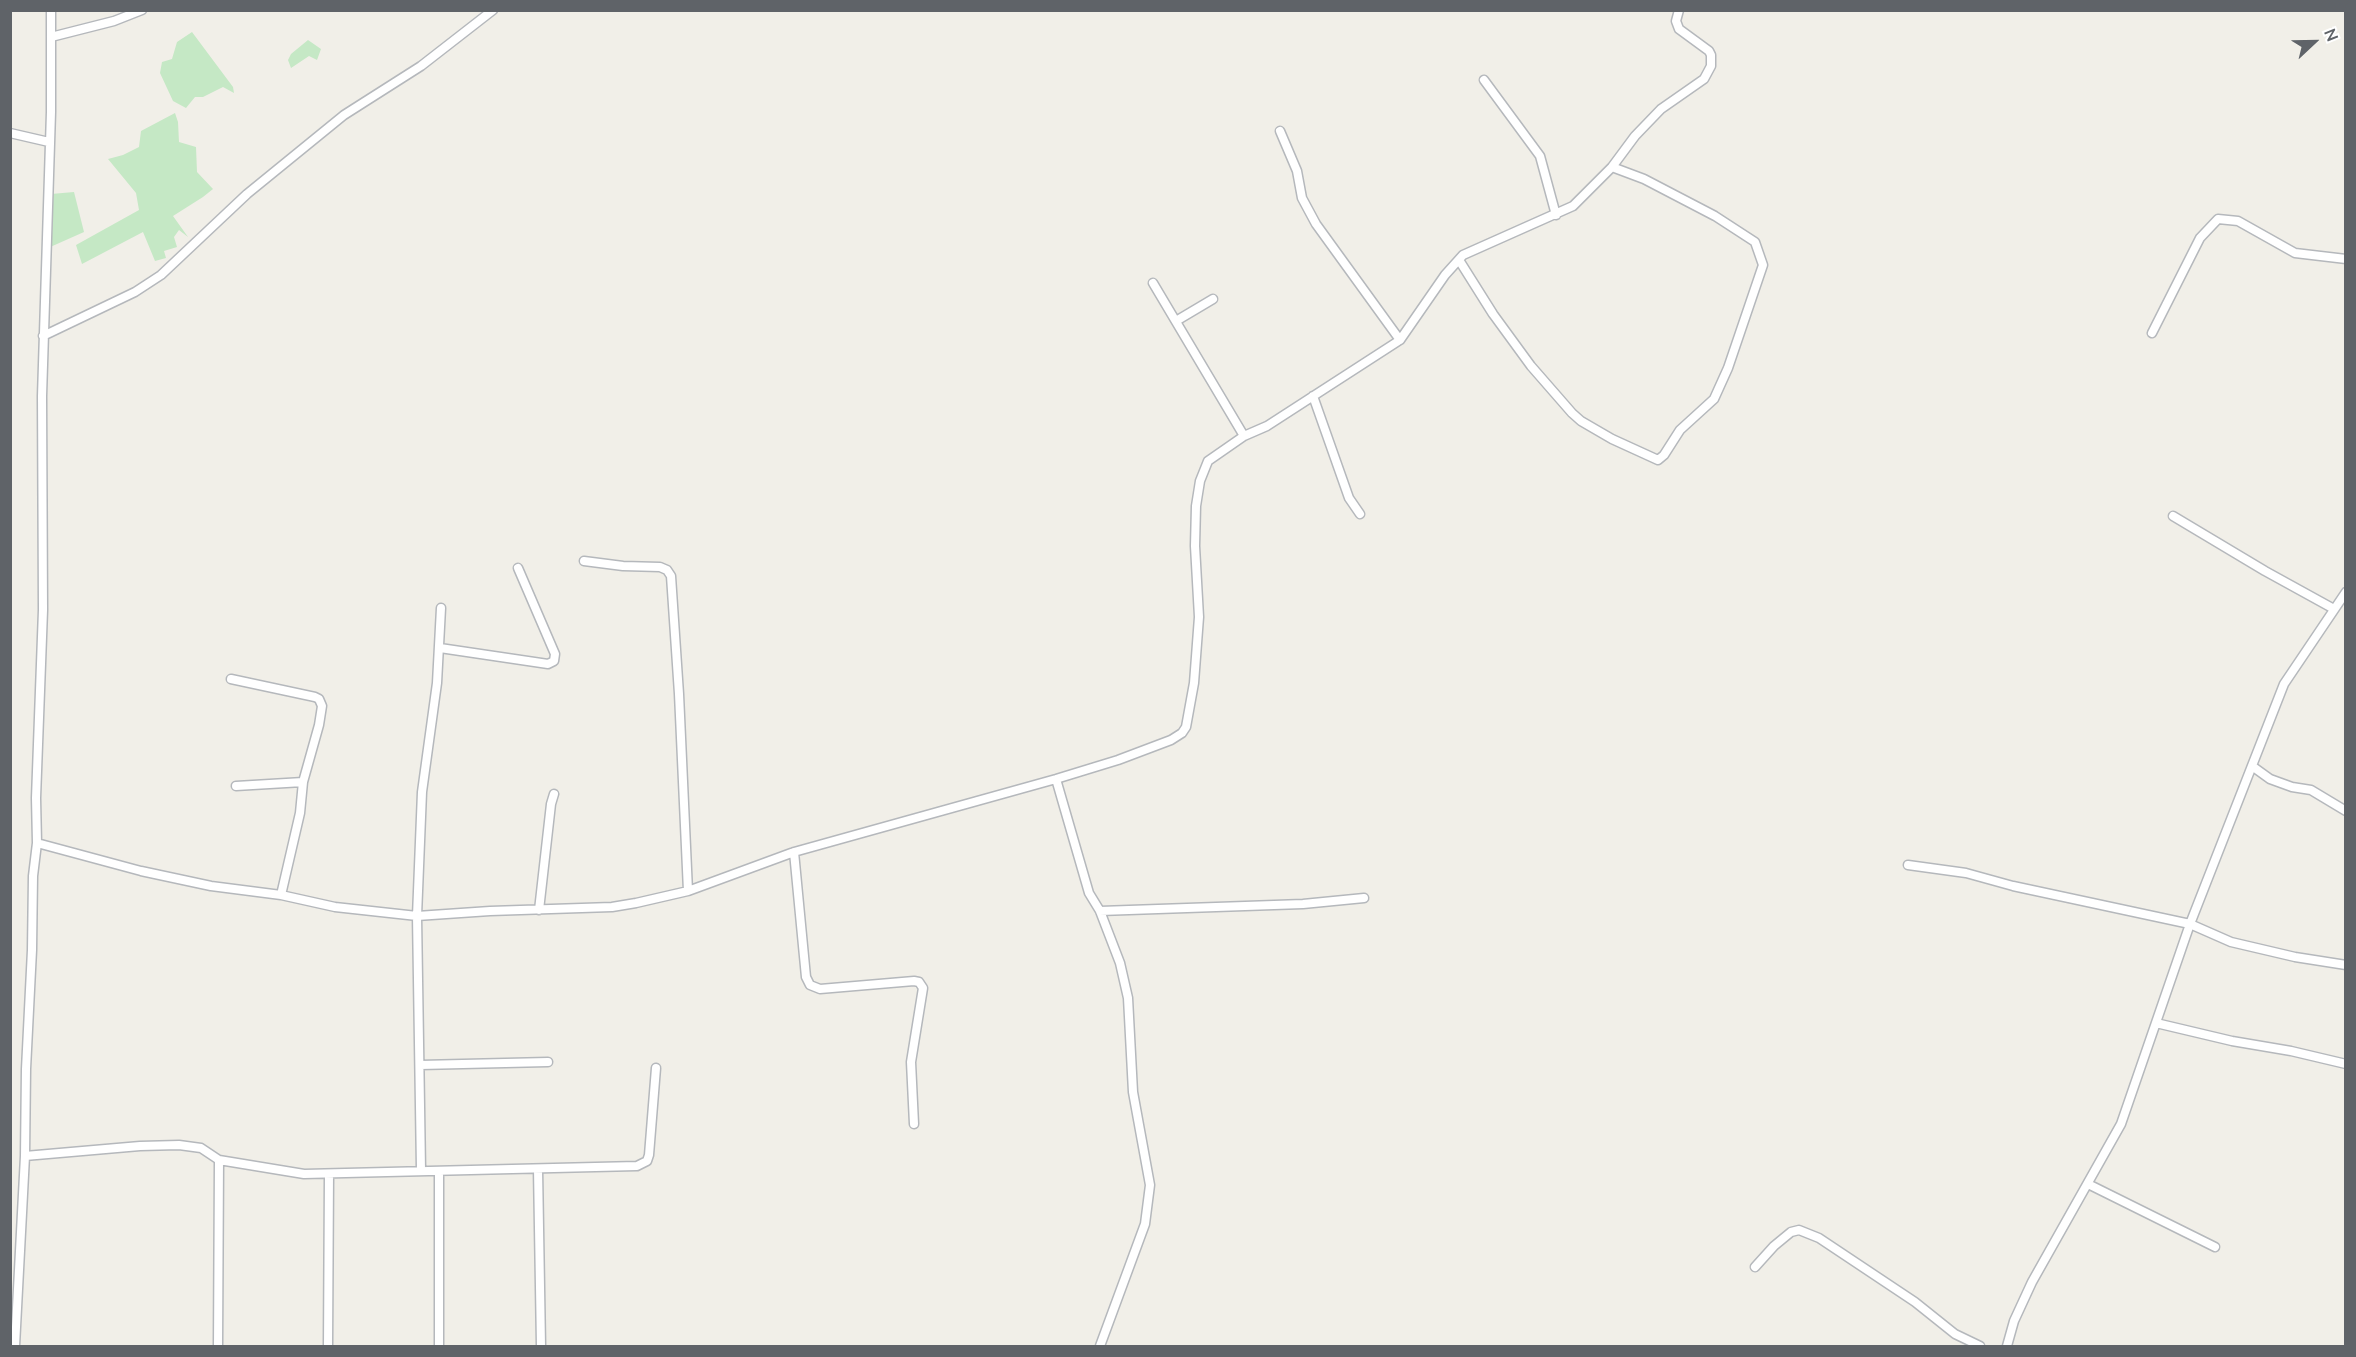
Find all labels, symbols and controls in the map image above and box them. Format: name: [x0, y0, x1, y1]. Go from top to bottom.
north arrow: [2284, 12, 2344, 72]
text: N: [2318, 26, 2343, 45]

